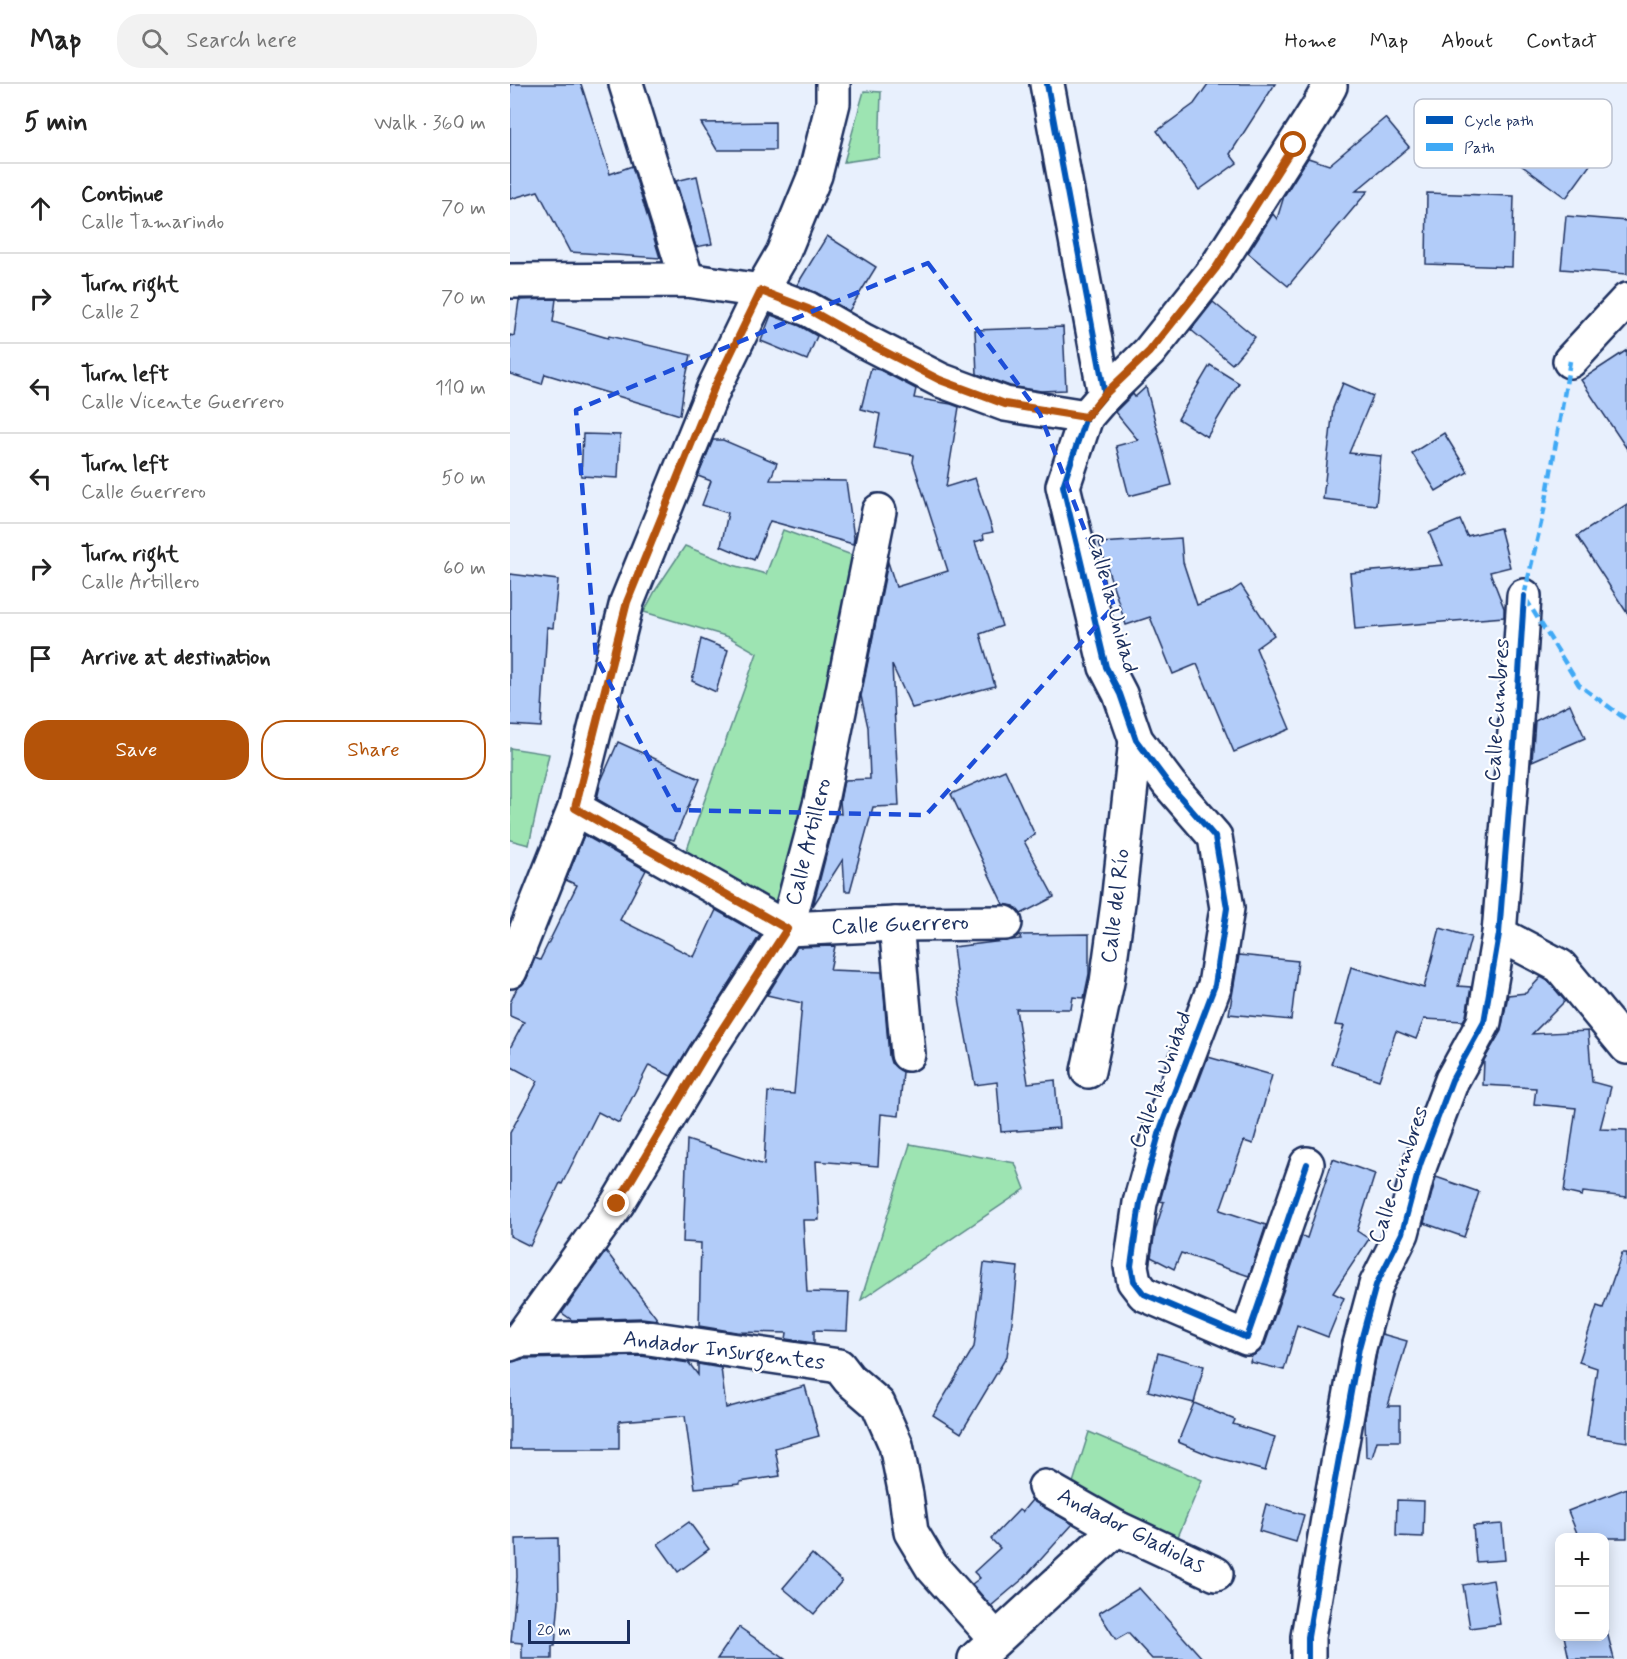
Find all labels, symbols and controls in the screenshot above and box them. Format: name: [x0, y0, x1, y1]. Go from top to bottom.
search box: [117, 14, 537, 68]
text: Map: [30, 23, 81, 60]
icon: search: [138, 25, 171, 58]
text: Search here: [186, 27, 297, 55]
text: Home: [1285, 27, 1337, 55]
text: Map: [1370, 27, 1408, 55]
text: About: [1441, 27, 1493, 55]
text: Contact: [1526, 27, 1597, 55]
legend: [1414, 99, 1612, 168]
text: 5 min: [24, 106, 88, 140]
text: Walk · 360 m: [374, 110, 486, 137]
text: Cycle path: [1464, 111, 1534, 132]
route start: [1280, 131, 1306, 157]
text: Path: [1464, 138, 1495, 159]
text: Continue: [81, 181, 163, 209]
icon: ahead: [24, 192, 57, 225]
text: 70 m: [441, 195, 486, 222]
text: Calle Tamarindo: [81, 209, 224, 236]
text: Turn right: [81, 271, 179, 299]
icon: right: [24, 282, 57, 315]
text: 70 m: [441, 285, 486, 312]
text: Calle 2: [81, 299, 139, 326]
text: Turn left: [81, 361, 169, 389]
icon: left: [24, 372, 57, 405]
text: 110 m: [435, 375, 486, 402]
text: Calle Vicente Guerrero: [81, 389, 284, 416]
text: Turn left: [81, 451, 169, 479]
icon: left: [24, 462, 57, 495]
text: 50 m: [441, 465, 486, 492]
text: Calle Guerrero: [81, 479, 206, 506]
street label: Calle la Unidad: [1080, 530, 1144, 676]
text: Turn right: [81, 541, 179, 569]
icon: right: [24, 552, 57, 585]
text: 60 m: [443, 555, 486, 582]
text: Calle Artillero: [81, 569, 199, 596]
street label: Calle Cumbres: [1479, 637, 1517, 782]
icon: arrive: [24, 642, 57, 675]
text: Arrive at destination: [81, 644, 271, 672]
button: Save: [24, 720, 249, 780]
button: Share: [261, 720, 486, 780]
street label: Calle Artillero: [780, 775, 838, 909]
street label: Calle del Río: [1095, 847, 1137, 965]
street label: Calle Guerrero: [831, 909, 969, 941]
street label: Calle la Unidad: [1123, 1008, 1199, 1152]
street label: Calle Cumbres: [1362, 1103, 1436, 1247]
route end: [603, 1190, 629, 1216]
street label: Andador Insurgentes: [621, 1325, 827, 1380]
street label: Andador Gladiolas: [1053, 1482, 1210, 1580]
map controls: [1555, 1533, 1609, 1641]
button: +: [1555, 1533, 1609, 1587]
button: −: [1555, 1587, 1609, 1641]
scale bar: [528, 1617, 630, 1644]
text: 20 m: [537, 1620, 571, 1641]

